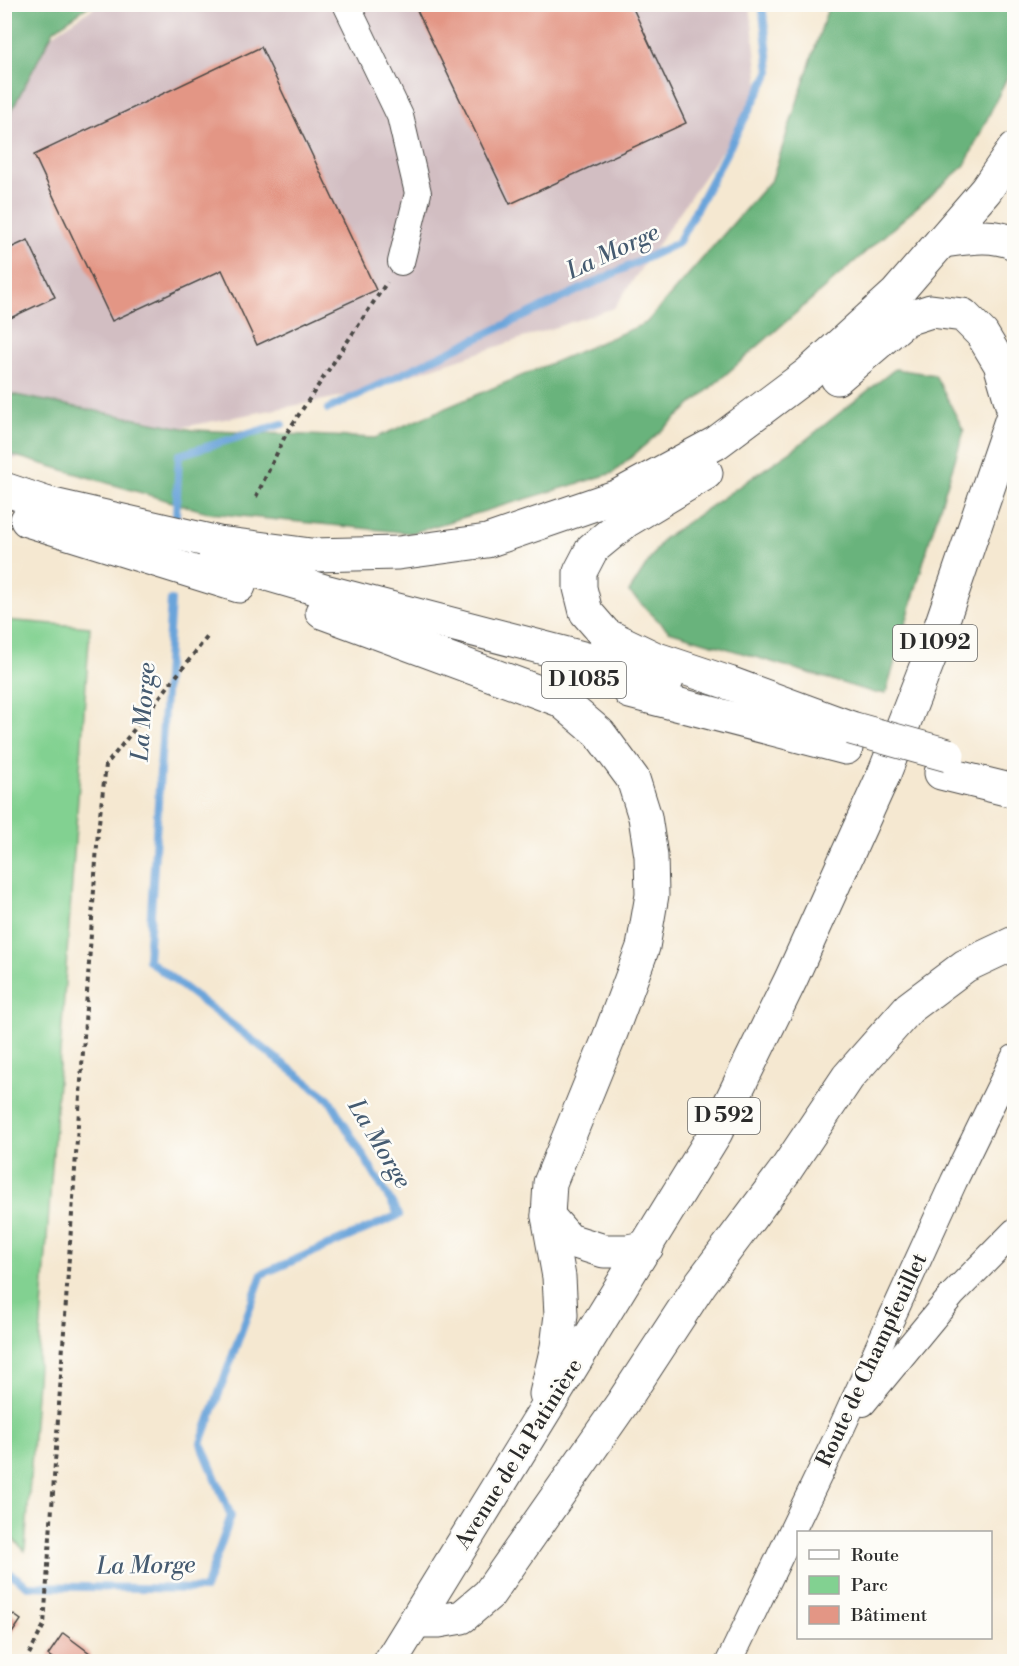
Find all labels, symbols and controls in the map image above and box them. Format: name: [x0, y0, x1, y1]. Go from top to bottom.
water label: La Morge: [561, 218, 664, 287]
road number: D 1092: [893, 625, 977, 661]
water label: La Morge: [126, 662, 162, 763]
road number: D 1085: [542, 662, 626, 698]
water label: La Morge: [340, 1093, 417, 1194]
road number: D 592: [688, 1098, 760, 1134]
street label: Route de Champfeuillet: [811, 1249, 933, 1471]
street label: Avenue de la Patinière: [449, 1354, 589, 1555]
legend: [797, 1531, 992, 1639]
text: Route: [851, 1544, 899, 1567]
water label: La Morge: [95, 1550, 196, 1582]
text: Parc: [851, 1574, 888, 1597]
text: Bâtiment: [850, 1604, 928, 1627]

